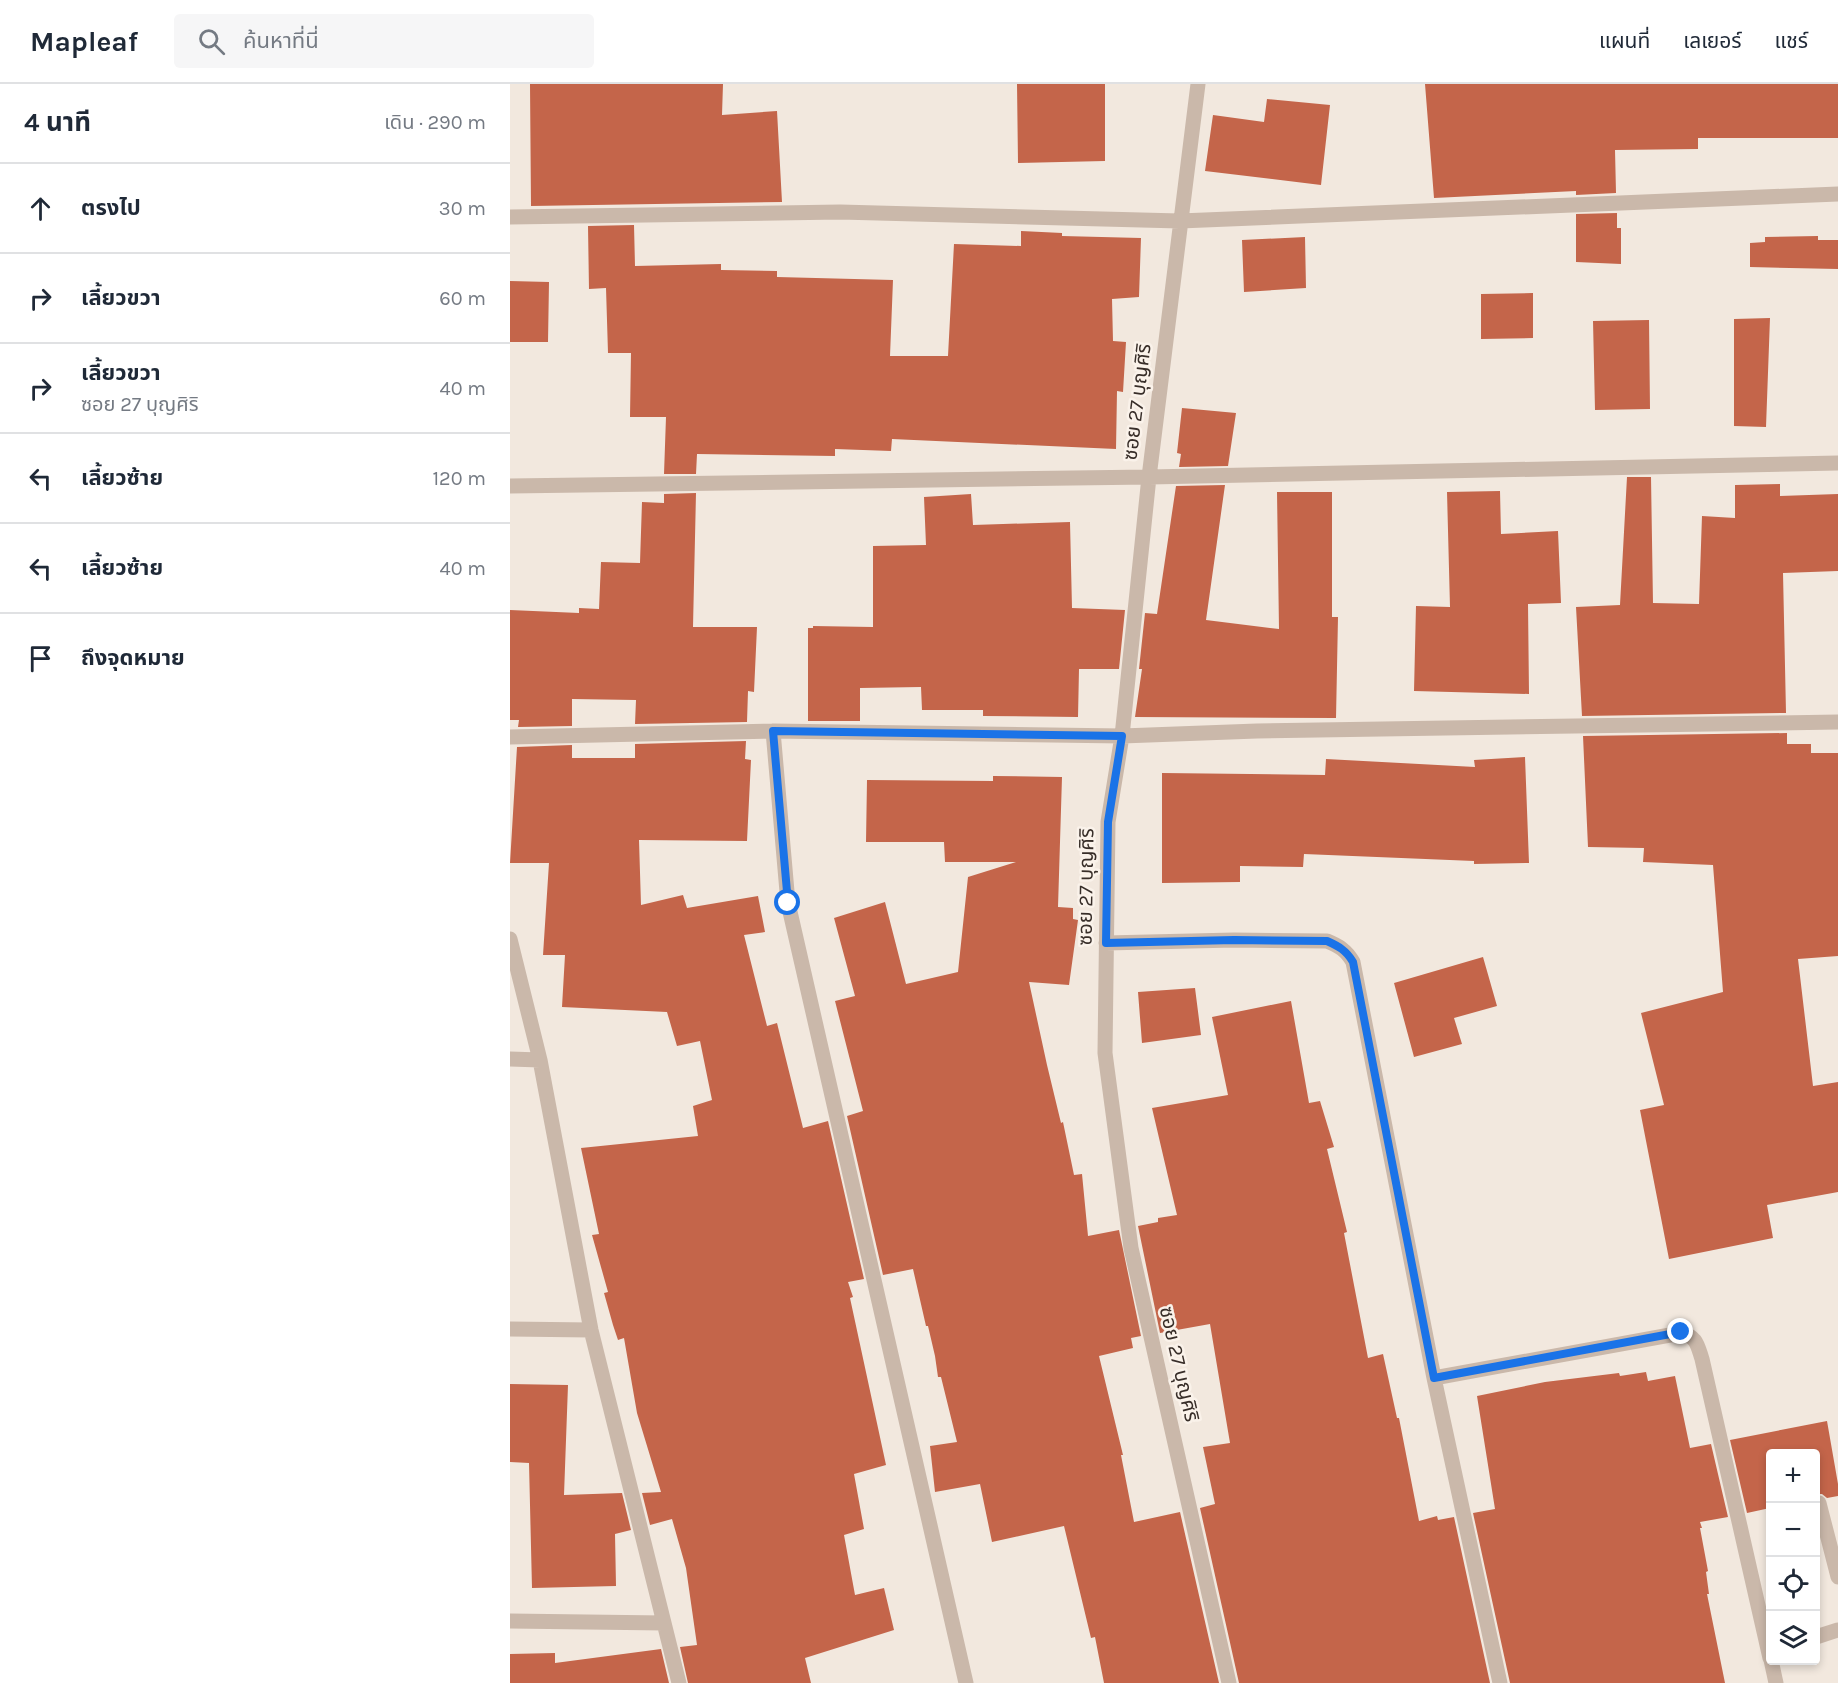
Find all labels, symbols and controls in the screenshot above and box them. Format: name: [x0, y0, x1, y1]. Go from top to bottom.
search box: [174, 14, 594, 68]
text: Mapleaf: [30, 25, 138, 58]
icon: search: [195, 25, 228, 58]
text: ค้นหาที่นี่: [243, 28, 319, 54]
text: แผนที่: [1599, 29, 1650, 53]
text: เลเยอร์: [1683, 29, 1742, 53]
text: แชร์: [1775, 29, 1808, 53]
text: 4 นาที: [24, 107, 91, 138]
text: เดิน · 290 m: [384, 111, 486, 134]
icon: ahead: [24, 192, 57, 225]
text: ตรงไป: [81, 195, 141, 221]
text: 30 m: [439, 197, 486, 220]
icon: right: [24, 282, 57, 315]
text: เลี้ยวขวา: [81, 285, 161, 311]
text: 60 m: [439, 287, 486, 310]
street label: ซอย 27 บุญศิริ: [1118, 342, 1156, 462]
text: เลี้ยวขวา: [81, 360, 161, 386]
icon: right: [24, 372, 57, 405]
text: 40 m: [440, 377, 486, 400]
text: ซอย 27 บุญศิริ: [81, 393, 199, 416]
icon: left: [24, 462, 57, 495]
text: เลี้ยวซ้าย: [81, 465, 163, 491]
text: 120 m: [432, 467, 486, 490]
icon: left: [24, 552, 57, 585]
text: เลี้ยวซ้าย: [81, 555, 163, 581]
text: 40 m: [440, 557, 486, 580]
icon: arrive: [24, 642, 57, 675]
text: ถึงจุดหมาย: [81, 645, 185, 671]
street label: ซอย 27 บุญศิริ: [1073, 828, 1099, 946]
route start: [774, 889, 800, 915]
street label: ซอย 27 บุญศิริ: [1155, 1304, 1203, 1424]
route end: [1667, 1318, 1693, 1344]
map controls: [1766, 1449, 1820, 1665]
button: +: [1766, 1449, 1820, 1503]
button: −: [1766, 1503, 1820, 1557]
button: locate: [1766, 1557, 1820, 1611]
button: layers: [1766, 1611, 1820, 1665]

